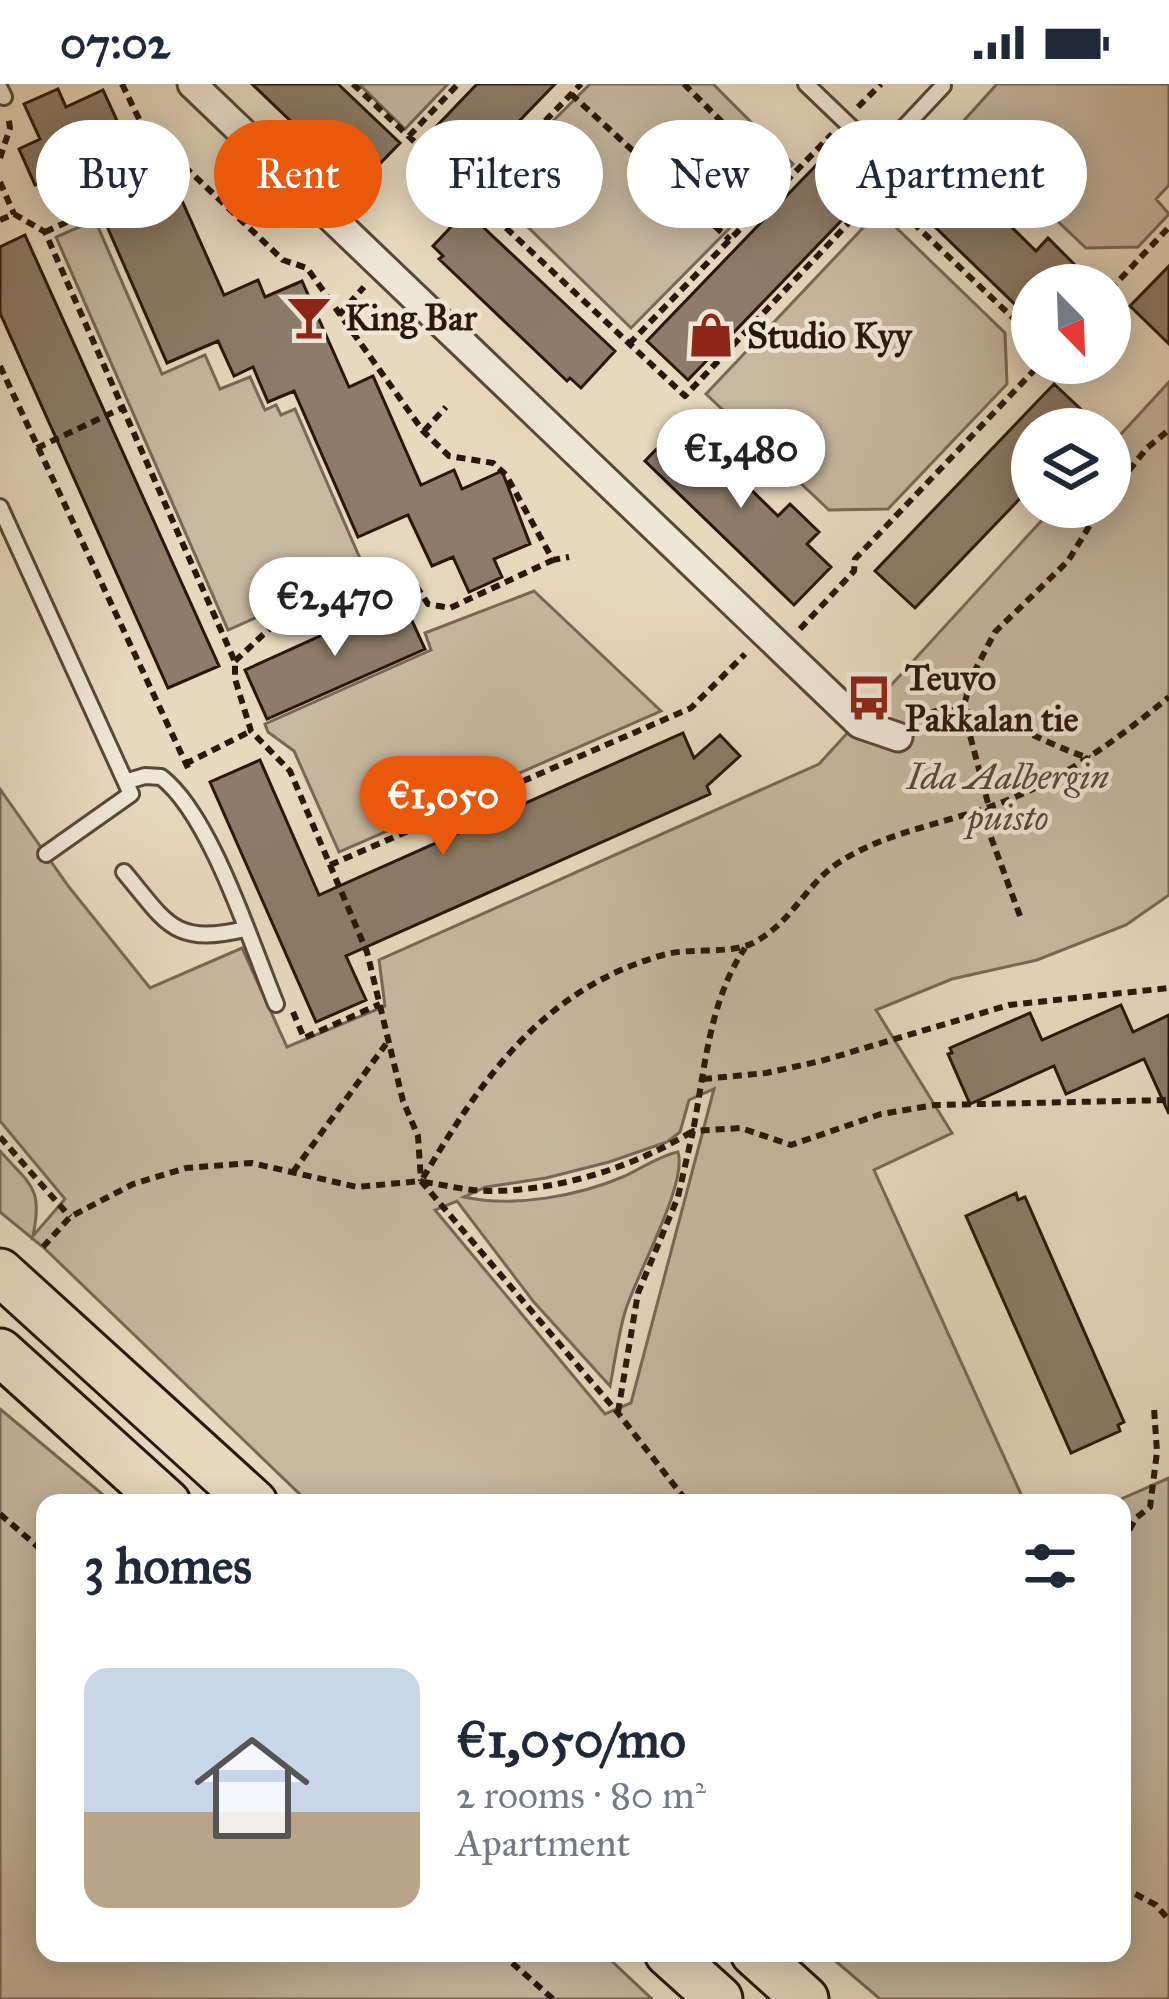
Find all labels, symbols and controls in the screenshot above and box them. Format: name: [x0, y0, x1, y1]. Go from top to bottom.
text: 07:02: [60, 15, 170, 70]
chip: Buy: [36, 120, 190, 228]
chip: Rent: [214, 120, 382, 228]
chip: Filters: [406, 120, 603, 228]
chip: New: [627, 120, 791, 228]
chip: Apartment: [815, 120, 1087, 228]
north arrow: [1011, 264, 1131, 384]
map controls: [1011, 264, 1131, 528]
bar icon: King Bar: [284, 292, 334, 342]
place label: King Bar: [345, 296, 477, 340]
shop icon: Studio Kyy: [686, 310, 736, 360]
place label: Studio Kyy: [747, 314, 913, 358]
button: layers: [1011, 408, 1131, 528]
pin: €1,480: [643, 409, 839, 511]
text: €1,480: [683, 424, 799, 472]
pin: €2,470: [237, 557, 433, 659]
text: €2,470: [276, 572, 394, 620]
place label: Teuvo Pakkalan tie: [905, 656, 1078, 741]
bus stop icon: Teuvo Pakkalan tie: [844, 673, 894, 723]
park label: Ida Aalbergin puisto: [906, 755, 1109, 840]
pin: €1,050: [345, 756, 541, 858]
text: €1,050: [387, 771, 499, 819]
icon: filters: [1017, 1533, 1083, 1599]
text: 3 homes: [84, 1535, 252, 1597]
text: €1,050/mo: [456, 1709, 686, 1771]
icon: home: [180, 1716, 324, 1860]
text: 2 rooms · 80 m²: [456, 1771, 706, 1819]
text: Apartment: [456, 1819, 630, 1867]

